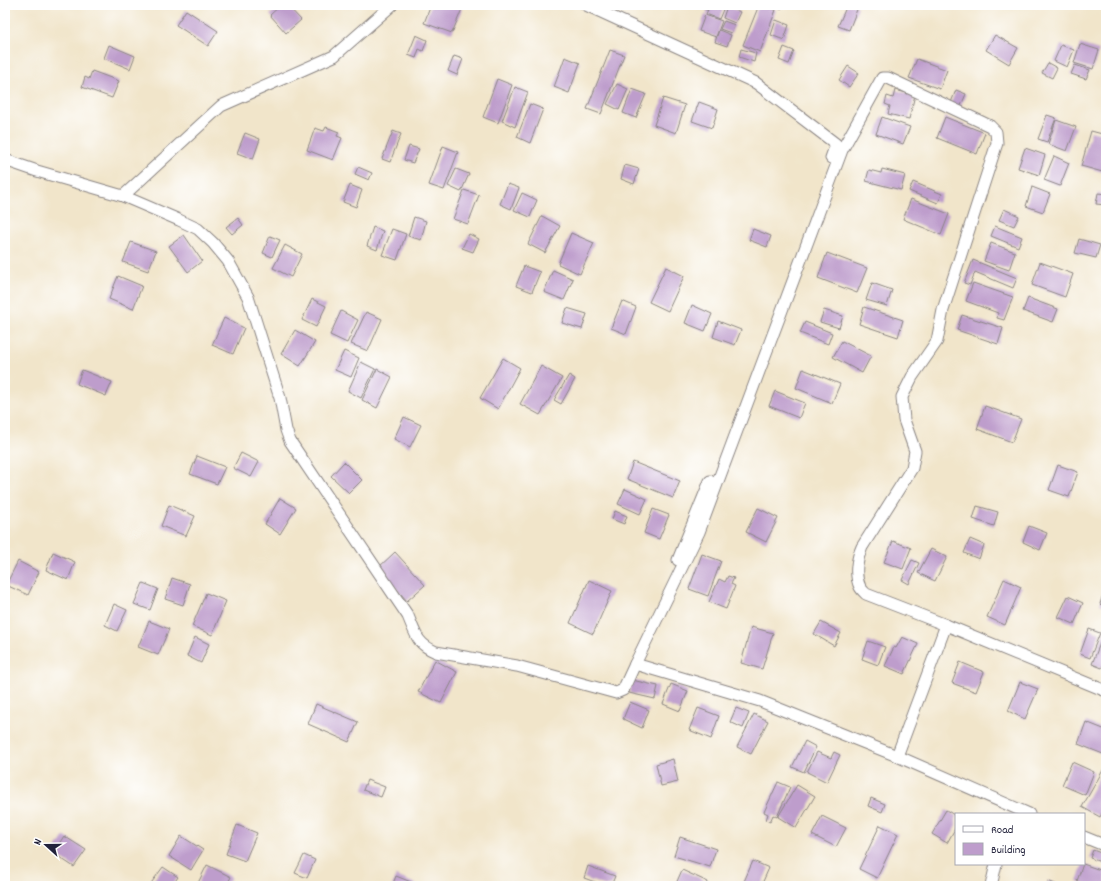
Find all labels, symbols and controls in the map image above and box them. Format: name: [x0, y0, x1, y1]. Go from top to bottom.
legend: [955, 813, 1085, 865]
text: Road: [991, 822, 1013, 839]
north arrow: [26, 825, 66, 865]
text: N: [30, 836, 47, 848]
text: Building: [991, 842, 1026, 859]

